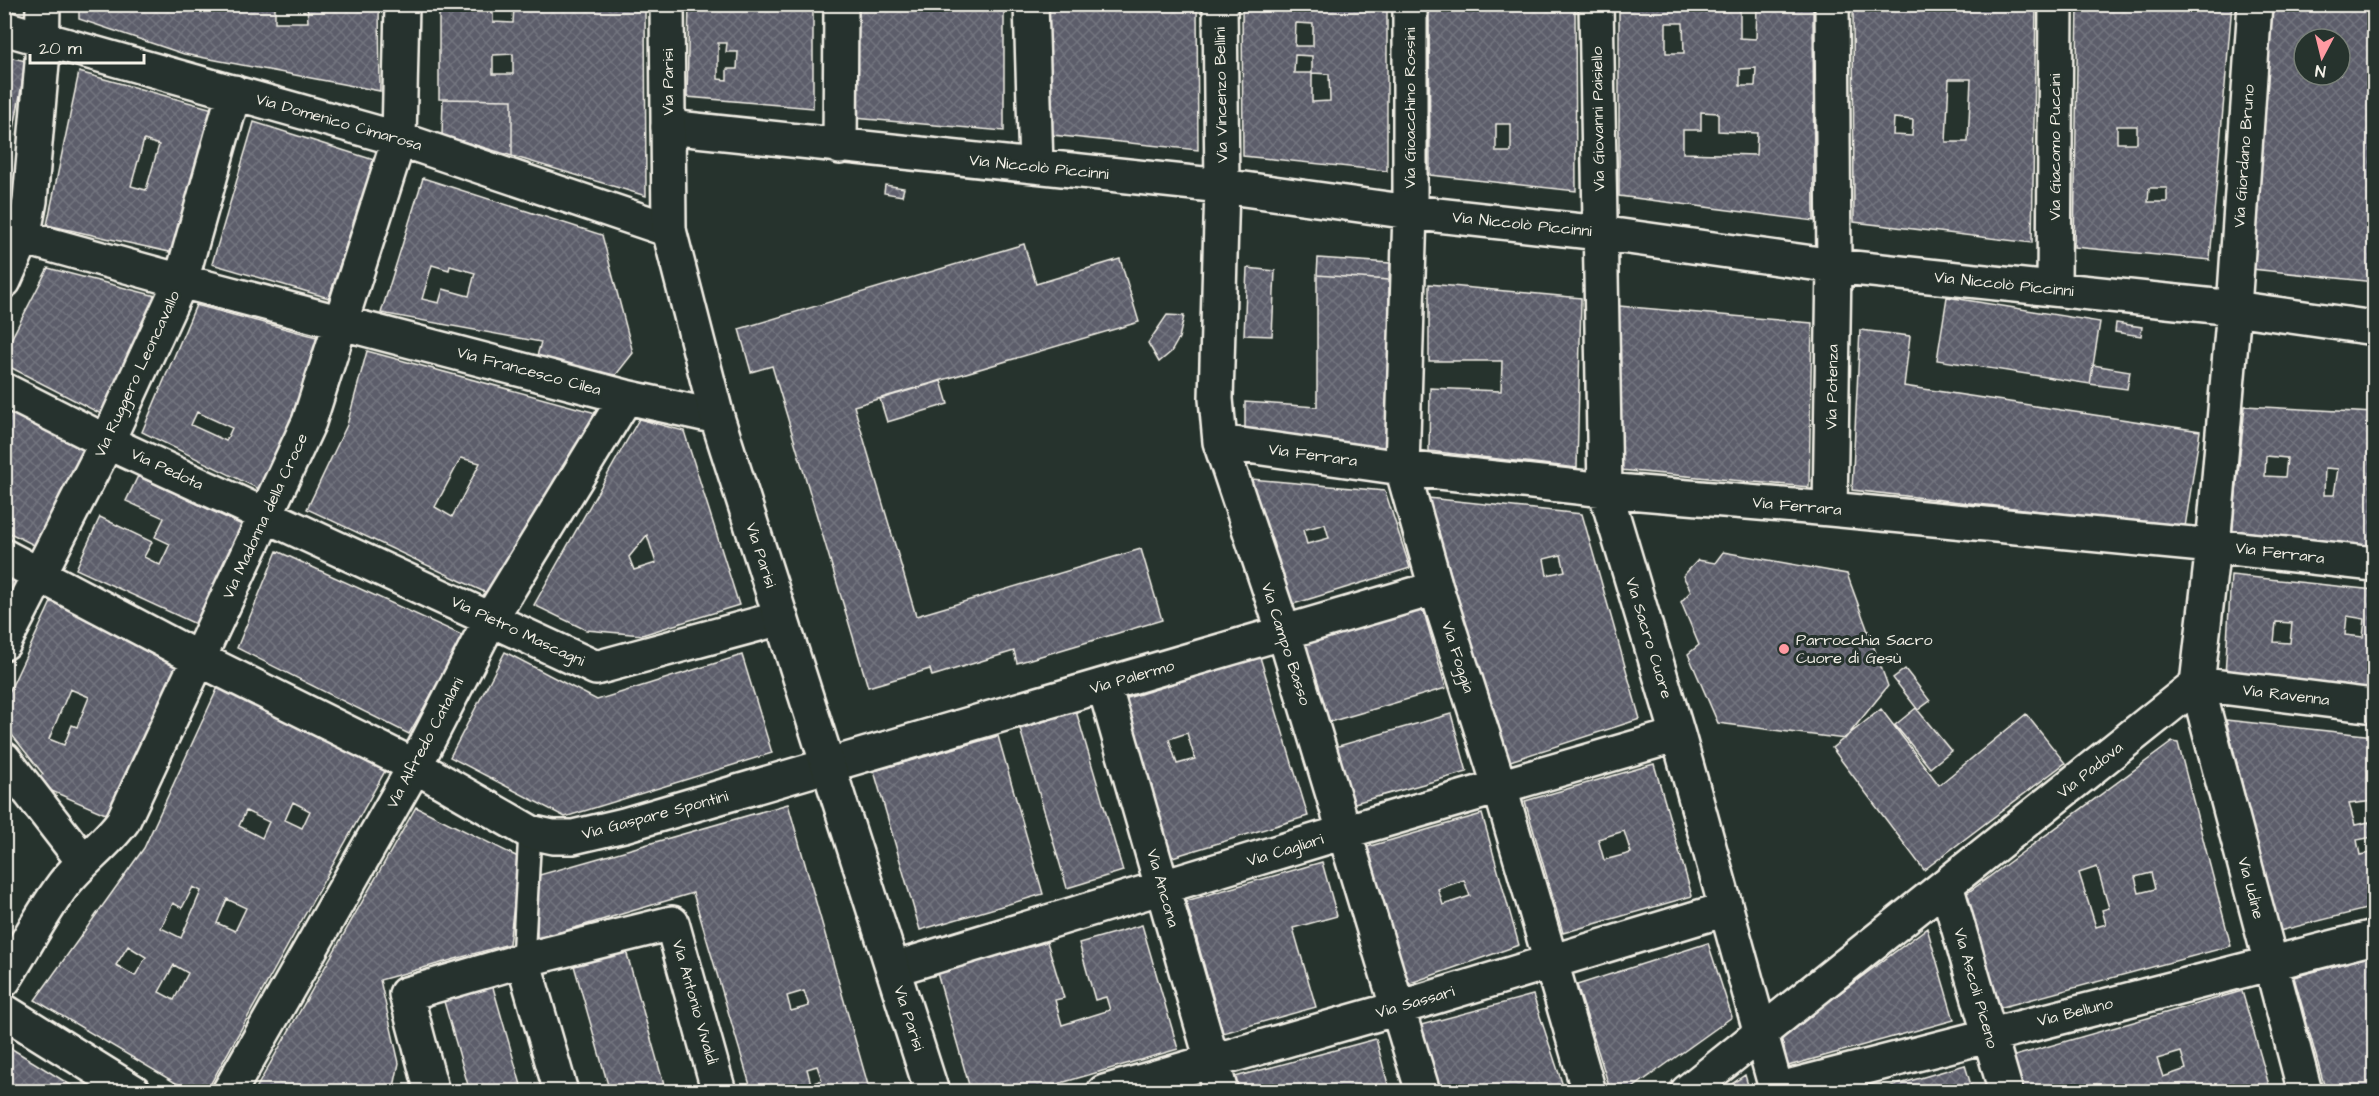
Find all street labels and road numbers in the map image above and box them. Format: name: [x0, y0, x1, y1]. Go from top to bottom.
street label: Via Vincenzo Bellini: [1209, 27, 1233, 163]
street label: Via Gioacchino Rossini: [1399, 27, 1421, 188]
street label: Via Giovanni Paisiello: [1586, 46, 1610, 192]
street label: Via Parisi: [657, 48, 679, 116]
street label: Via Giacomo Puccini: [2044, 73, 2066, 221]
street label: Via Giordano Bruno: [2228, 84, 2260, 228]
street label: Via Domenico Cimarosa: [253, 88, 425, 156]
street label: Via Niccolò Piccinni: [968, 149, 1111, 185]
street label: Via Niccolò Piccinni: [1451, 206, 1594, 242]
street label: Via Niccolò Piccinni: [1933, 266, 2076, 302]
street label: Via Ruggero Leoncavallo: [89, 287, 186, 461]
street label: Via Francesco Cilea: [454, 341, 604, 401]
street label: Via Potenza: [1820, 344, 1844, 430]
street label: Via Madonna della Croce: [217, 429, 313, 602]
street label: Via Ferrara: [1267, 438, 1359, 472]
street label: Via Pedota: [127, 443, 207, 495]
street label: Via Ferrara: [1751, 491, 1843, 521]
street label: Via Parisi: [740, 520, 782, 591]
street label: Via Ferrara: [2234, 537, 2326, 569]
street label: Via Sacro Cuore: [1620, 575, 1678, 702]
street label: Via Campo Basso: [1256, 580, 1316, 708]
street label: Via Pietro Mascagni: [447, 590, 589, 673]
street label: Via Foggia: [1435, 618, 1480, 696]
street label: Via Palermo: [1087, 654, 1177, 700]
street label: Via Alfredo Catalani: [381, 673, 469, 812]
street label: Via Ravenna: [2241, 679, 2331, 711]
street label: Via Padova: [2052, 737, 2128, 803]
street label: Via Gaspare Spontini: [579, 785, 731, 845]
street label: Via Cagliari: [1244, 828, 1327, 873]
street label: Via Ancona: [1141, 846, 1185, 930]
street label: Via Udine: [2232, 855, 2270, 922]
street label: Via Ascoli Piceno: [1948, 925, 2004, 1051]
street label: Via Antonio Vivaldi: [667, 937, 723, 1067]
street label: Via Sassari: [1373, 980, 1457, 1024]
street label: Via Parisi: [888, 983, 930, 1054]
street label: Via Belluno: [2035, 992, 2115, 1032]

